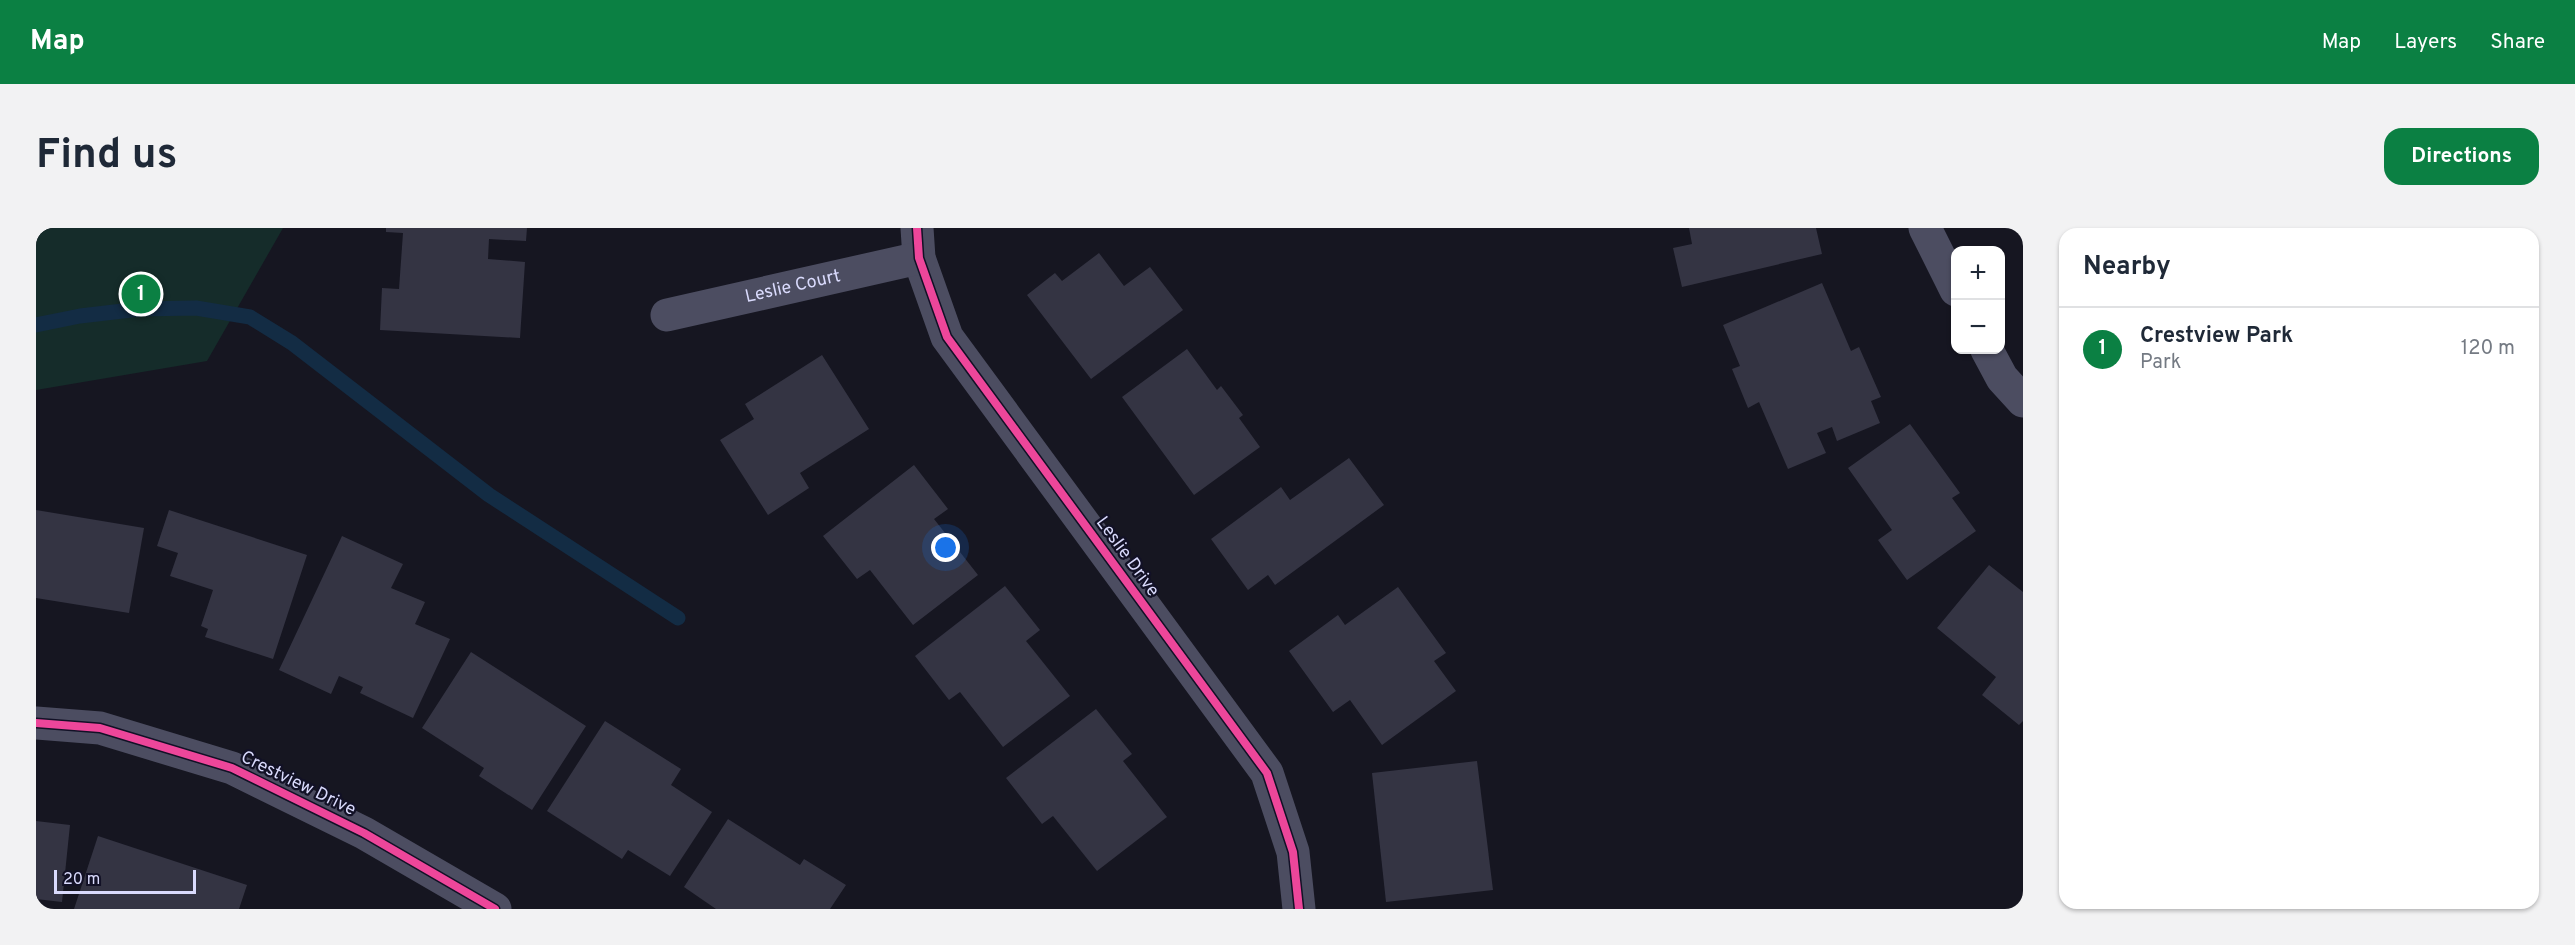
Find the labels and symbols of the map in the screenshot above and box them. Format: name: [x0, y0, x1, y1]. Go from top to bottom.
street label: Leslie Court: [743, 265, 843, 309]
pin: 1: [122, 272, 160, 316]
street label: Leslie Drive: [1090, 512, 1164, 602]
your location: [931, 533, 960, 562]
street label: Crestview Drive: [237, 746, 359, 822]
scale bar: [54, 867, 196, 894]

